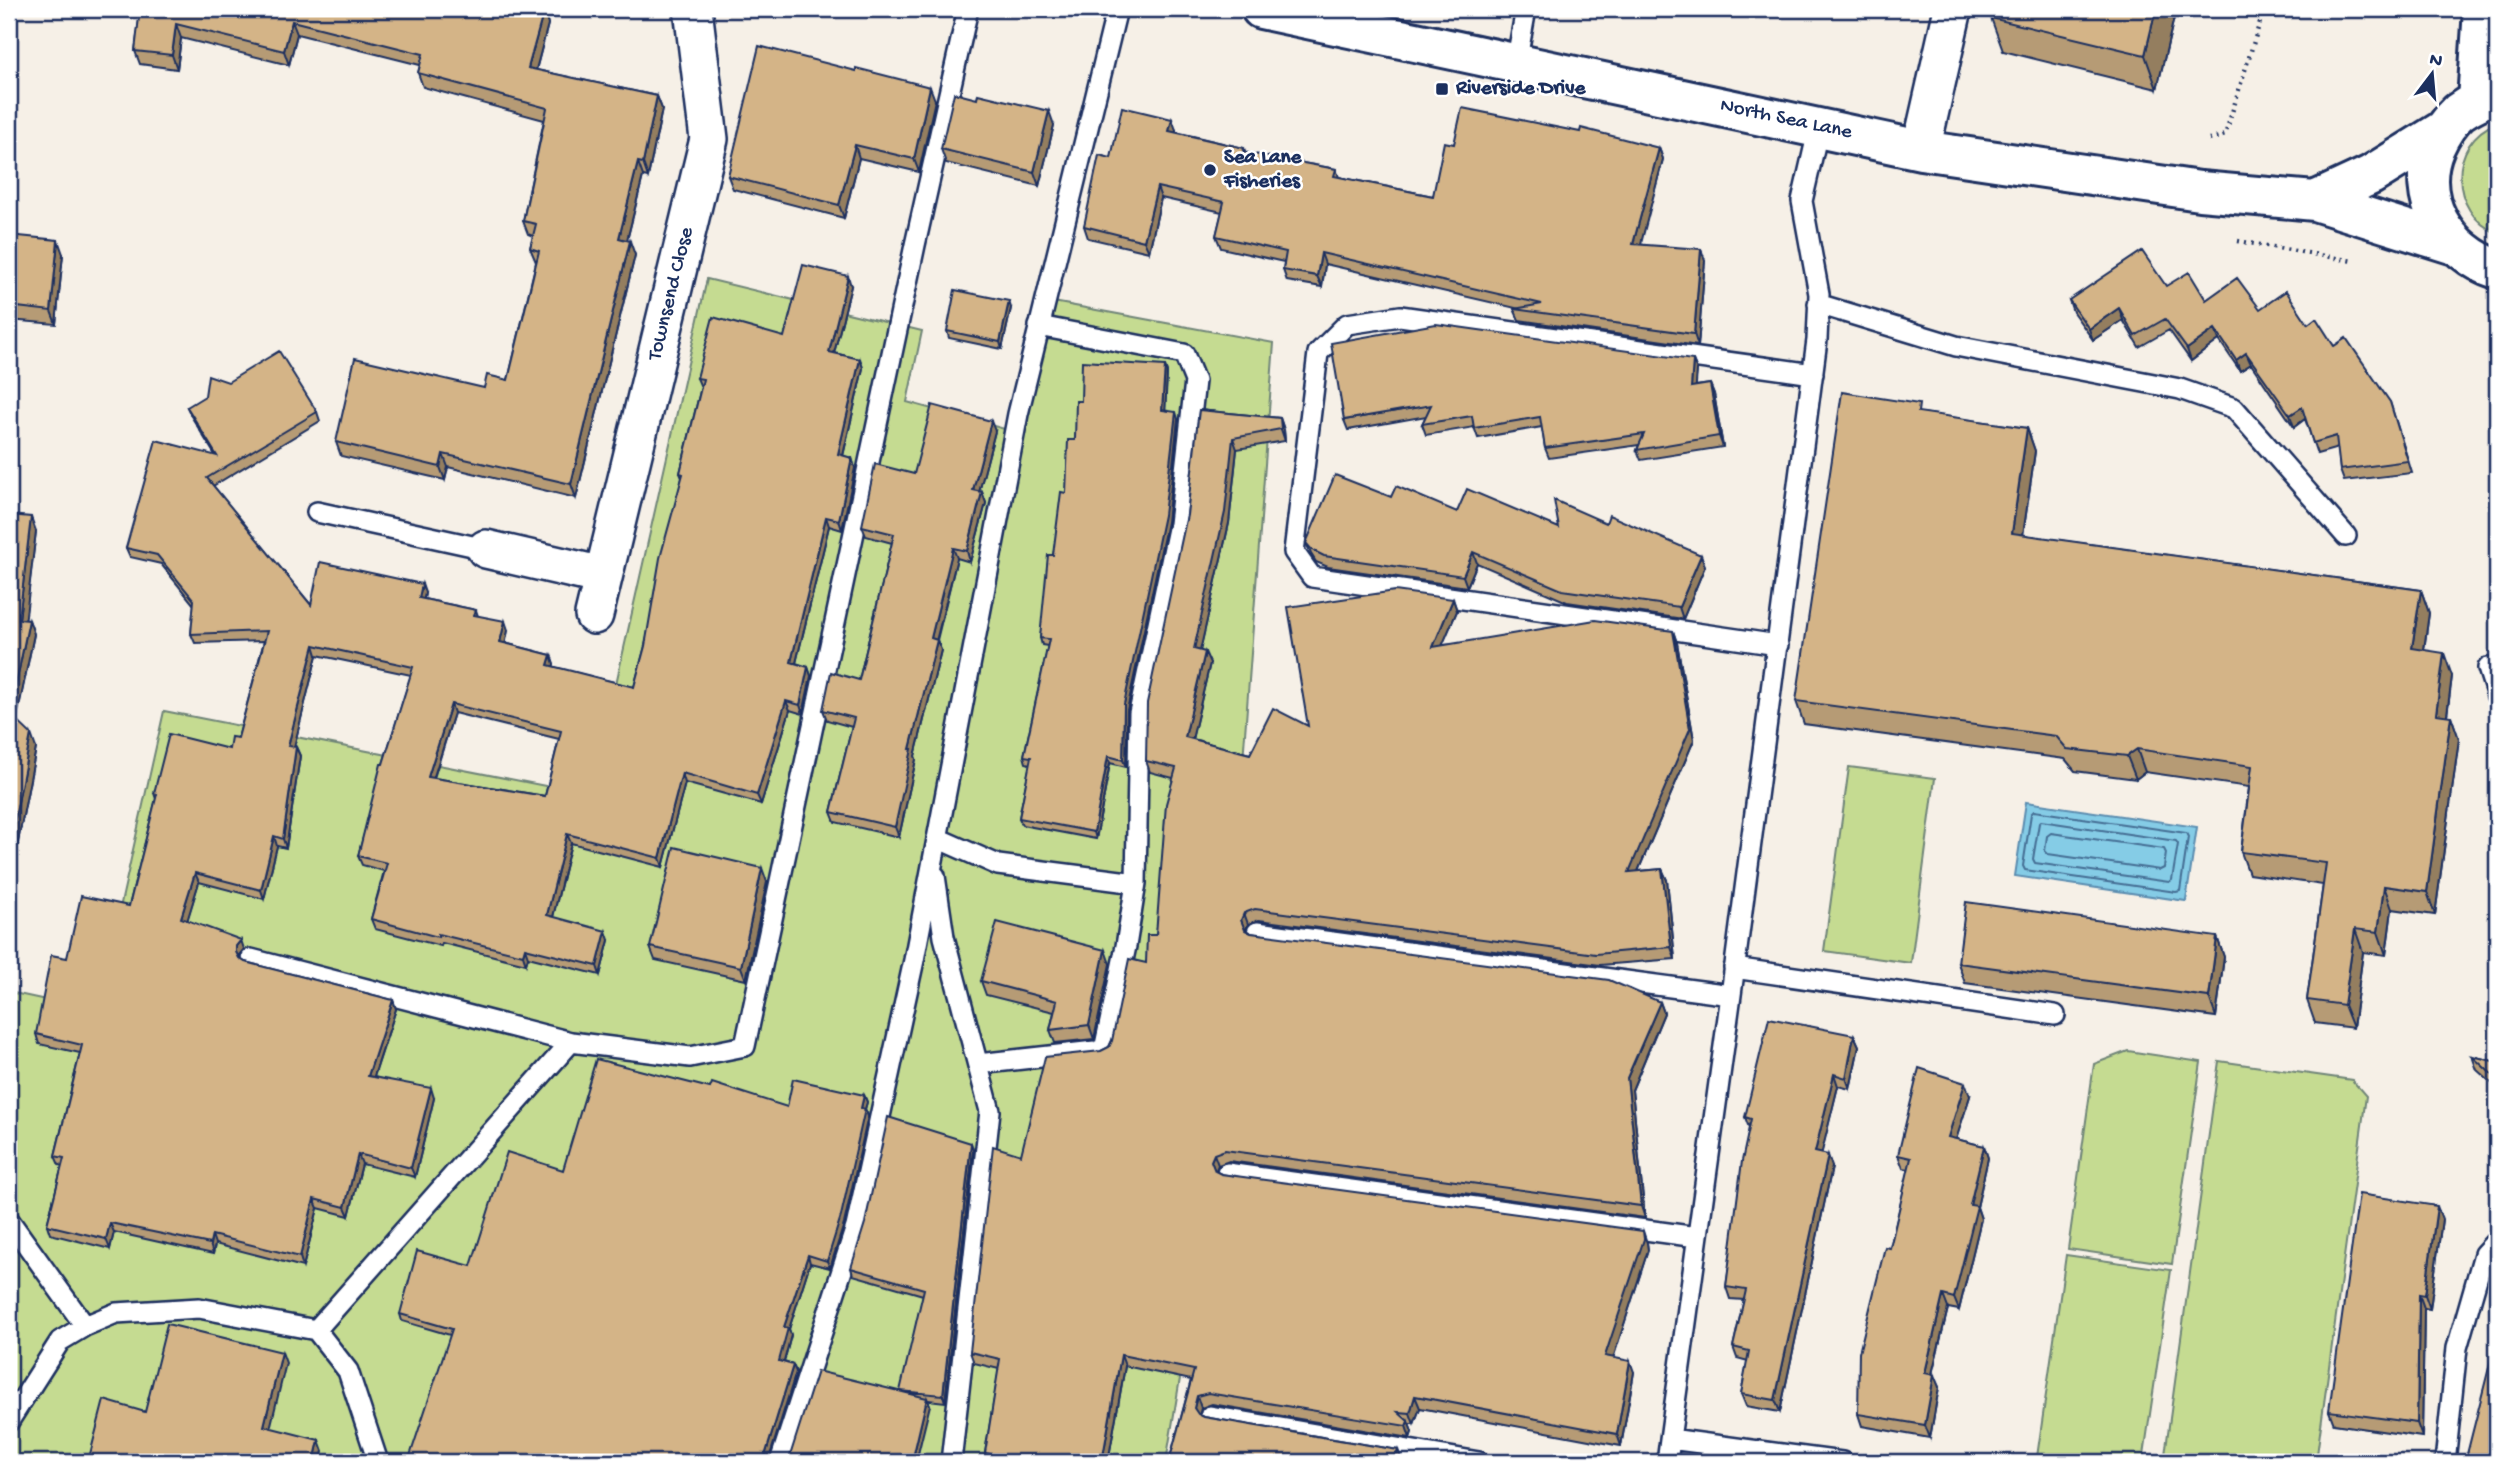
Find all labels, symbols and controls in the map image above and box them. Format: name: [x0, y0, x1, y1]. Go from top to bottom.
north arrow: [2398, 38, 2468, 108]
text: N: [2427, 48, 2445, 74]
place label: Riverside Drive: [1455, 77, 1586, 102]
marker: Riverside Drive: [1434, 81, 1450, 97]
street label: North Sea Lane: [1718, 94, 1855, 146]
place label: Sea Lane Fisheries: [1223, 146, 1303, 195]
marker: Sea Lane Fisheries: [1202, 162, 1218, 178]
street label: Townsend Close: [643, 224, 701, 364]

